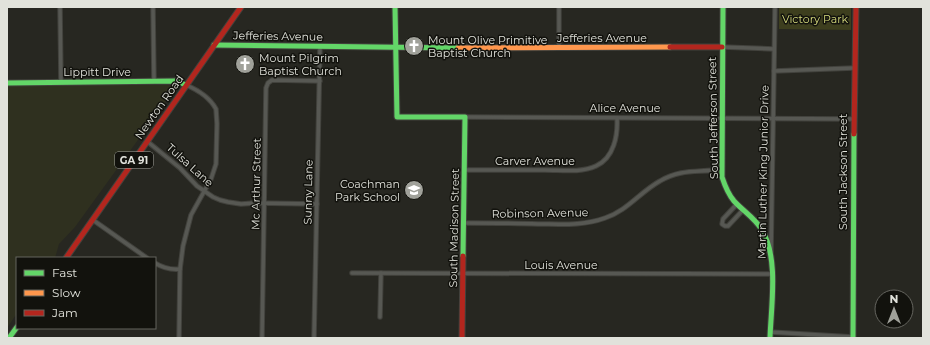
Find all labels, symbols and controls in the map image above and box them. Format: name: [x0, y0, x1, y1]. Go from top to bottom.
park label: Victory Park: [782, 12, 849, 26]
street label: Jefferies Avenue: [232, 28, 323, 44]
street label: Jefferies Avenue: [556, 31, 647, 45]
place label: Mount Olive Primitive Baptist Church: [428, 33, 548, 60]
church icon: Mount Olive Primitive Baptist Church: [403, 35, 425, 57]
place label: Mount Pilgrim Baptist Church: [259, 51, 342, 78]
church icon: Mount Pilgrim Baptist Church: [234, 53, 256, 75]
street label: South Jefferson Street: [705, 56, 721, 179]
street label: Lippitt Drive: [63, 65, 131, 79]
street label: Newton Road: [132, 72, 186, 142]
street label: Martin Luther King Junior Drive: [754, 85, 772, 259]
street label: Alice Avenue: [590, 101, 661, 115]
street label: South Jackson Street: [836, 113, 850, 230]
street label: Mc Arthur Street: [248, 137, 264, 230]
street label: Tulsa Lane: [164, 140, 217, 190]
road number: GA 91: [115, 152, 153, 168]
street label: Carver Avenue: [495, 154, 575, 168]
street label: Sunny Lane: [300, 159, 316, 224]
street label: South Madison Street: [446, 168, 462, 288]
place label: Coachman Park School: [335, 177, 400, 204]
school or university icon: Coachman Park School: [403, 179, 425, 201]
street label: Robinson Avenue: [491, 205, 589, 221]
legend: [16, 257, 156, 329]
street label: Louis Avenue: [524, 258, 598, 272]
text: Fast: [52, 265, 77, 280]
text: Slow: [52, 285, 81, 300]
north arrow: [874, 289, 914, 329]
text: N: [890, 292, 898, 306]
text: Jam: [51, 305, 78, 320]

